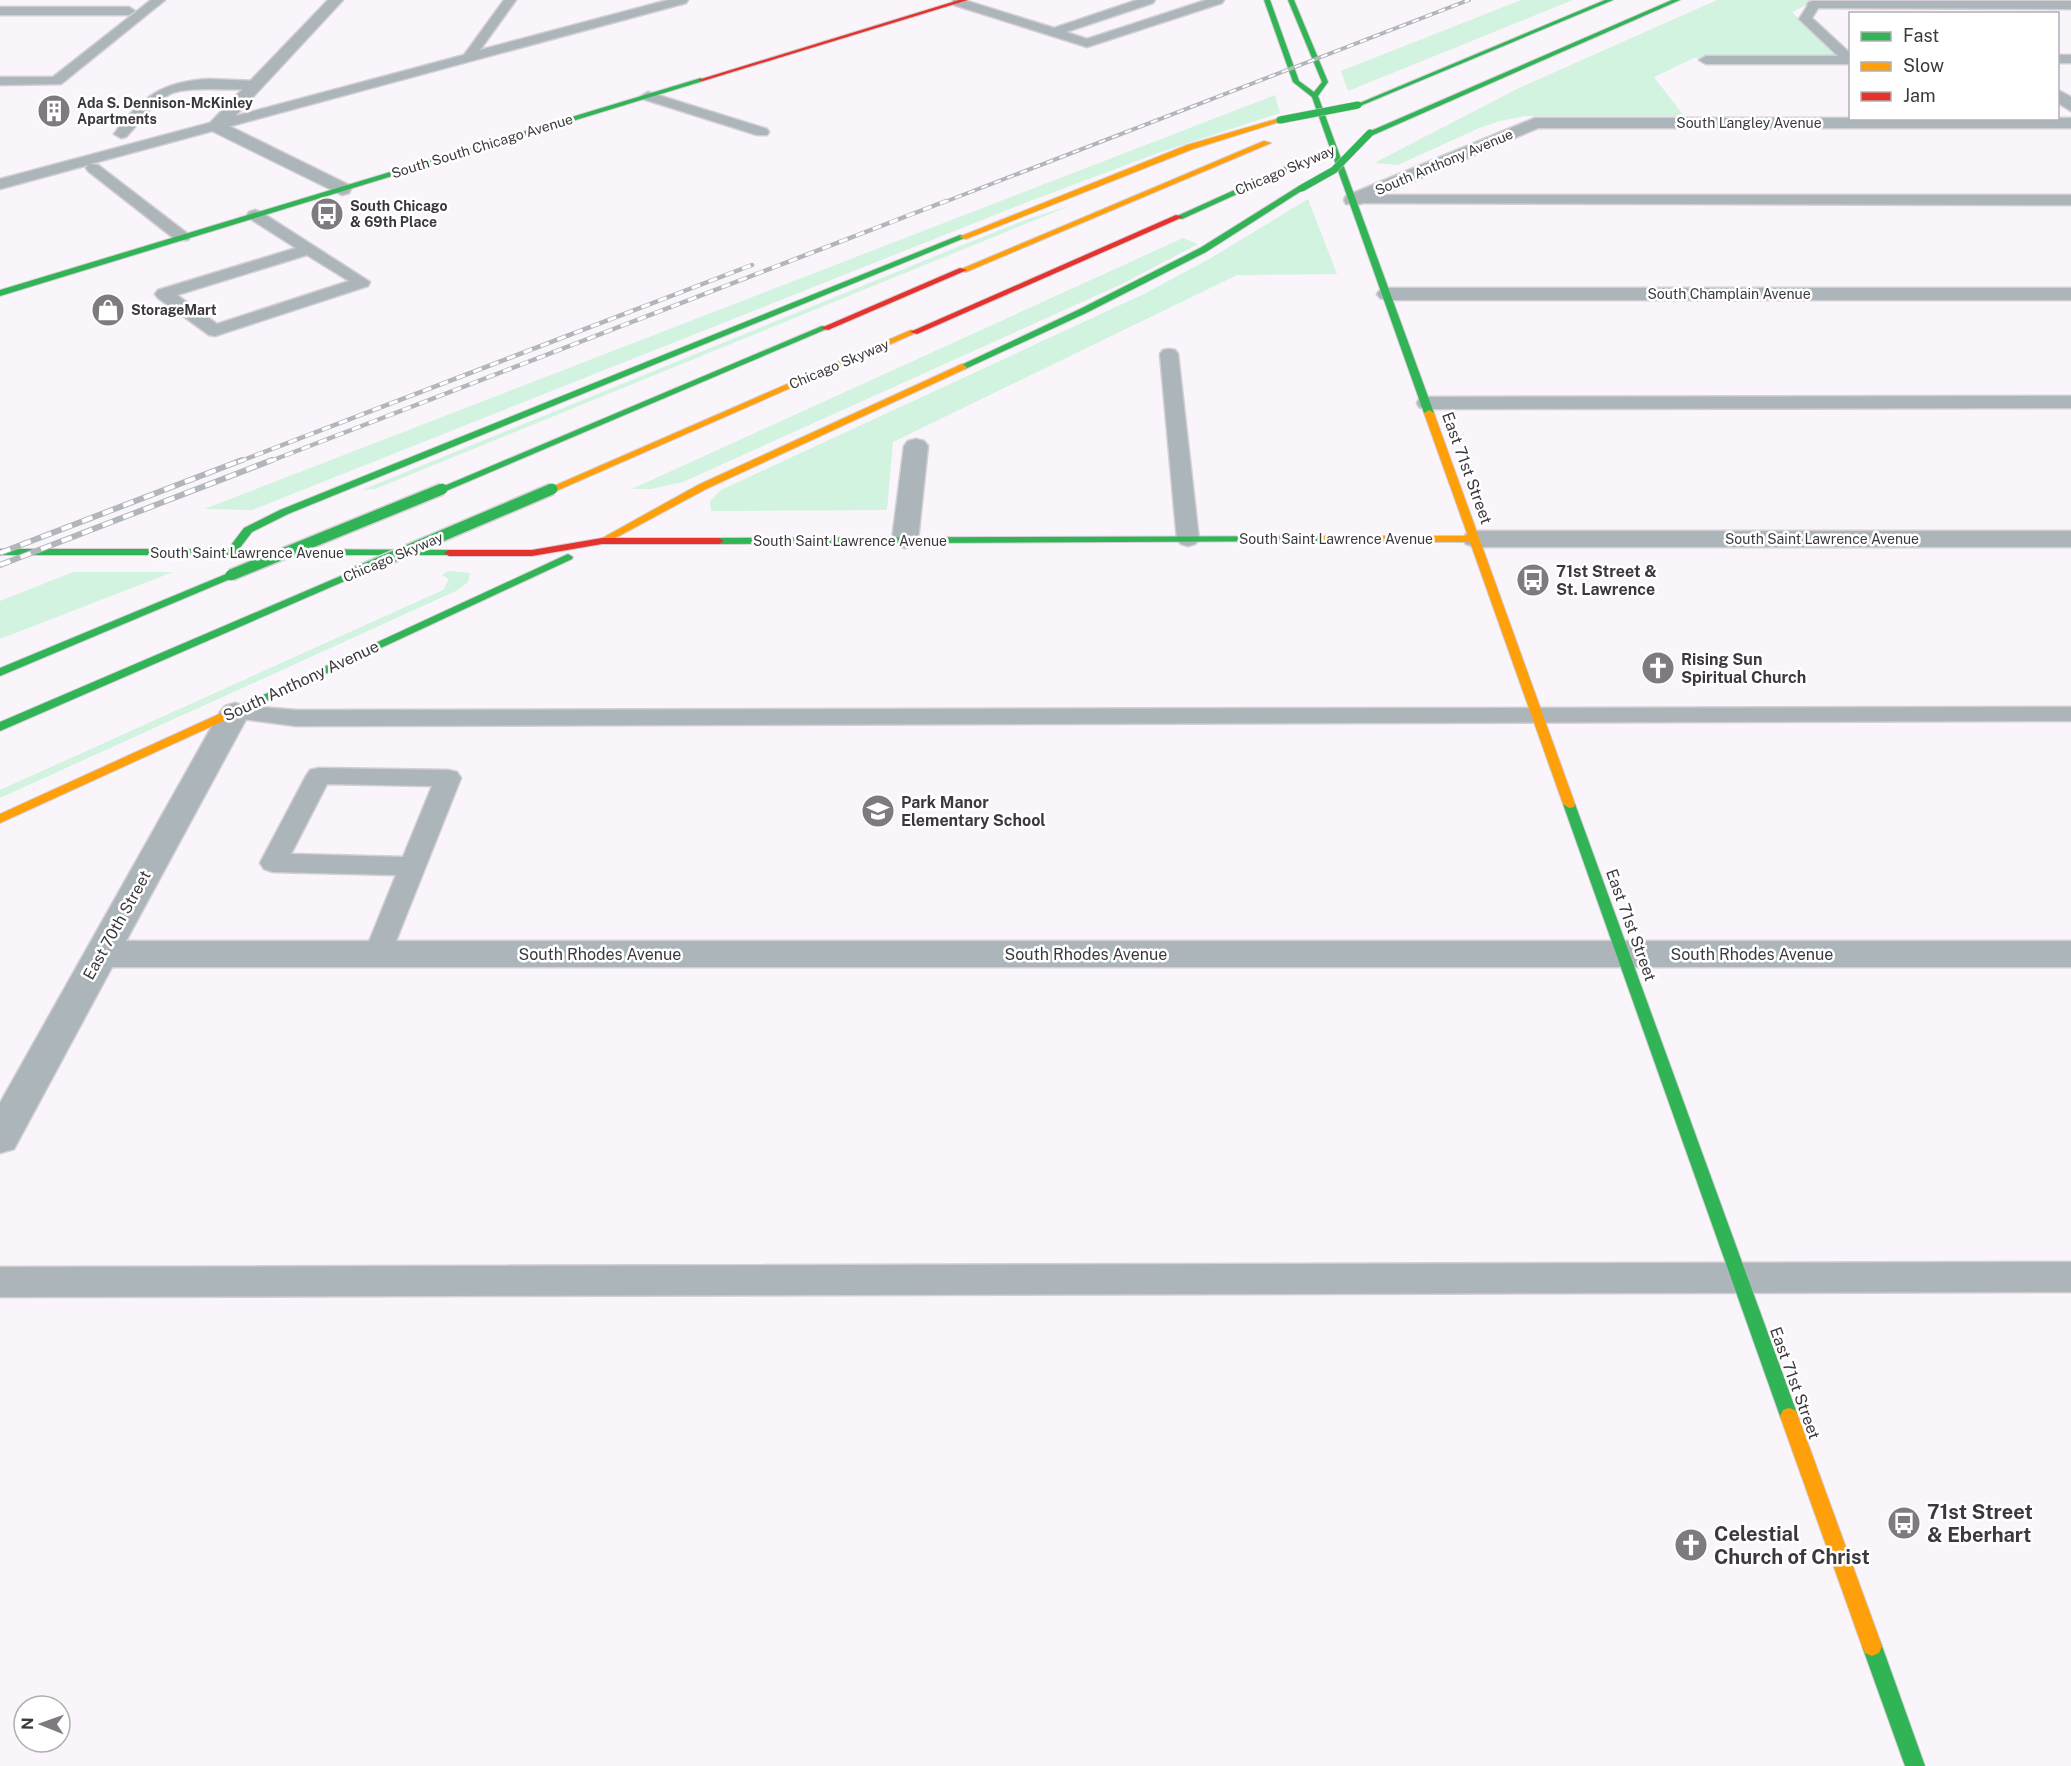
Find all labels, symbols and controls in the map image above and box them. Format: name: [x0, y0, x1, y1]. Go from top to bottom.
legend: [1849, 12, 2059, 120]
text: Fast: [1903, 25, 1939, 46]
text: Slow: [1903, 55, 1944, 76]
text: Jam: [1903, 85, 1936, 106]
building icon: Ada S. Dennison-McKinley Apartments: [36, 93, 72, 129]
place label: Ada S. Dennison-McKinley Apartments: [77, 95, 253, 127]
street label: South South Chicago Avenue: [389, 111, 575, 181]
street label: South Langley Avenue: [1676, 115, 1822, 131]
street label: South Anthony Avenue: [1373, 126, 1515, 198]
street label: Chicago Skyway: [1233, 142, 1338, 198]
bus stop icon: South Chicago & 69th Place: [309, 196, 345, 232]
place label: South Chicago & 69th Place: [350, 198, 448, 230]
street label: South Champlain Avenue: [1647, 286, 1811, 302]
shop icon: StorageMart: [90, 292, 126, 328]
place label: StorageMart: [131, 302, 217, 318]
street label: Chicago Skyway: [787, 336, 892, 392]
street label: East 71st Street: [1438, 409, 1496, 527]
street label: Chicago Skyway: [341, 529, 446, 585]
street label: South Saint Lawrence Avenue: [1239, 531, 1433, 547]
street label: South Saint Lawrence Avenue: [1725, 531, 1919, 547]
street label: South Saint Lawrence Avenue: [753, 533, 947, 549]
street label: South Saint Lawrence Avenue: [150, 545, 344, 561]
bus stop icon: 71st Street & St. Lawrence: [1515, 562, 1551, 598]
place label: 71st Street & St. Lawrence: [1556, 562, 1657, 599]
street label: South Anthony Avenue: [220, 637, 382, 725]
church icon: Rising Sun Spiritual Church: [1640, 650, 1676, 686]
place label: Rising Sun Spiritual Church: [1681, 650, 1806, 687]
school or university icon: Park Manor Elementary School: [860, 793, 896, 829]
place label: Park Manor Elementary School: [901, 793, 1046, 830]
street label: East 71st Street: [1602, 866, 1660, 984]
street label: East 70th Street: [79, 867, 155, 983]
street label: South Rhodes Avenue: [519, 945, 681, 964]
street label: South Rhodes Avenue: [1005, 945, 1167, 964]
street label: South Rhodes Avenue: [1671, 945, 1833, 964]
street label: East 71st Street: [1766, 1324, 1824, 1442]
place label: 71st Street & Eberhart: [1927, 1500, 2033, 1547]
bus stop icon: 71st Street & Eberhart: [1886, 1505, 1922, 1541]
place label: Celestial Church of Christ: [1714, 1522, 1870, 1569]
church icon: Celestial Church of Christ: [1673, 1527, 1709, 1563]
north arrow: [12, 1694, 72, 1754]
text: N: [18, 1717, 37, 1730]

